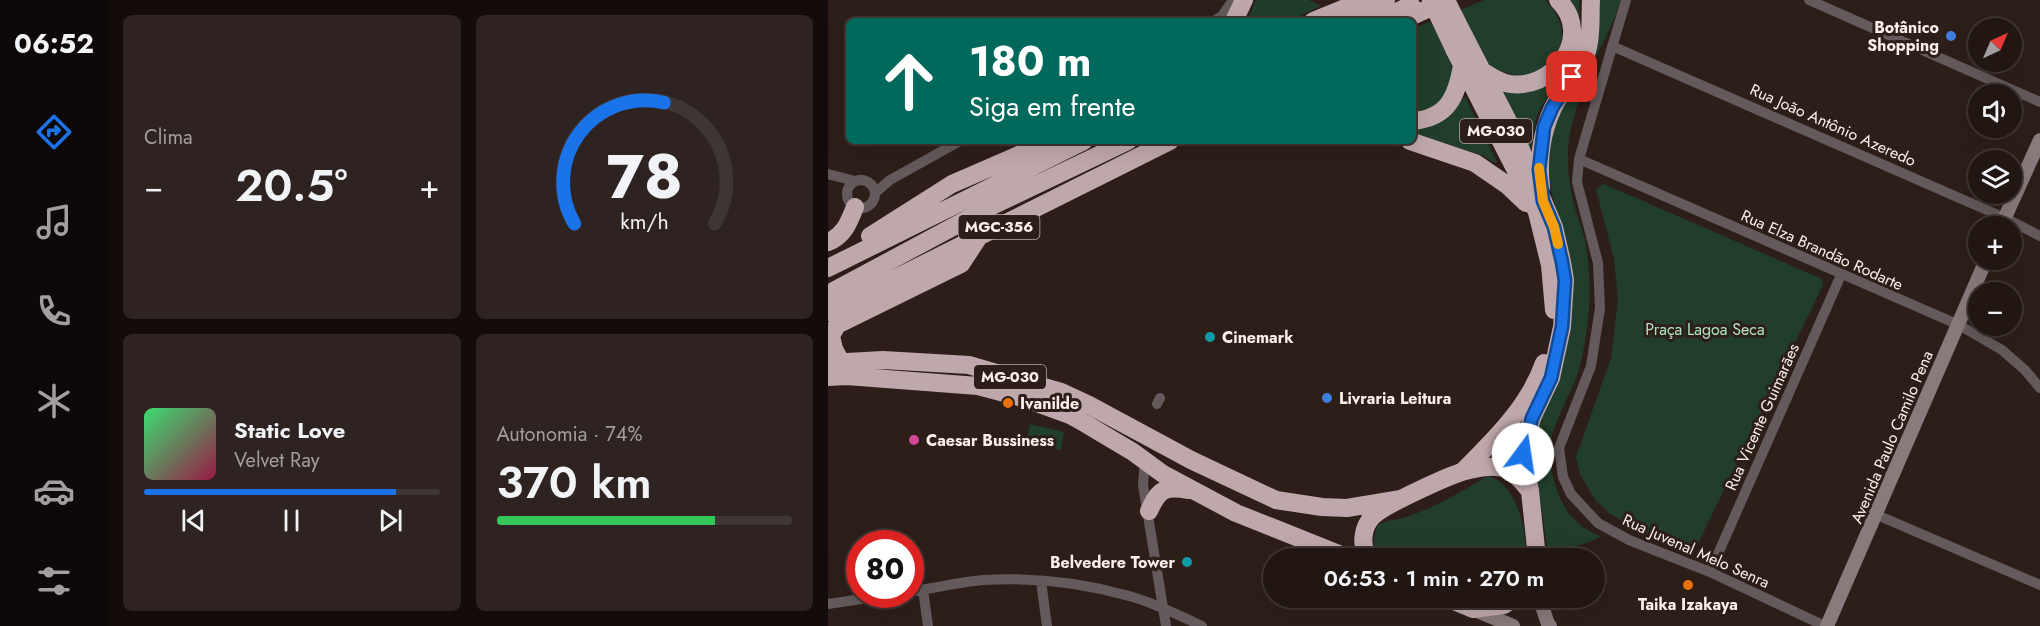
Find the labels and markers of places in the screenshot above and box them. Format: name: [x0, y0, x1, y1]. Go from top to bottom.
place label: Botânico Shopping: [1867, 16, 1939, 57]
marker: Botânico Shopping: [1944, 29, 1958, 43]
pin: [1546, 51, 1597, 102]
place label: Cinemark: [1222, 326, 1294, 349]
marker: Cinemark: [1203, 330, 1217, 344]
place label: Livraria Leitura: [1339, 387, 1451, 410]
marker: Livraria Leitura: [1320, 391, 1334, 405]
place label: Ivanilde: [1020, 392, 1079, 415]
marker: Ivanilde: [1001, 396, 1015, 410]
place label: Caesar Bussiness: [926, 429, 1054, 452]
marker: Caesar Bussiness: [907, 433, 921, 447]
place label: Belvedere Tower: [1050, 551, 1175, 574]
marker: Belvedere Tower: [1180, 555, 1194, 569]
marker: Taika Izakaya: [1681, 578, 1695, 592]
place label: Taika Izakaya: [1638, 593, 1738, 616]

